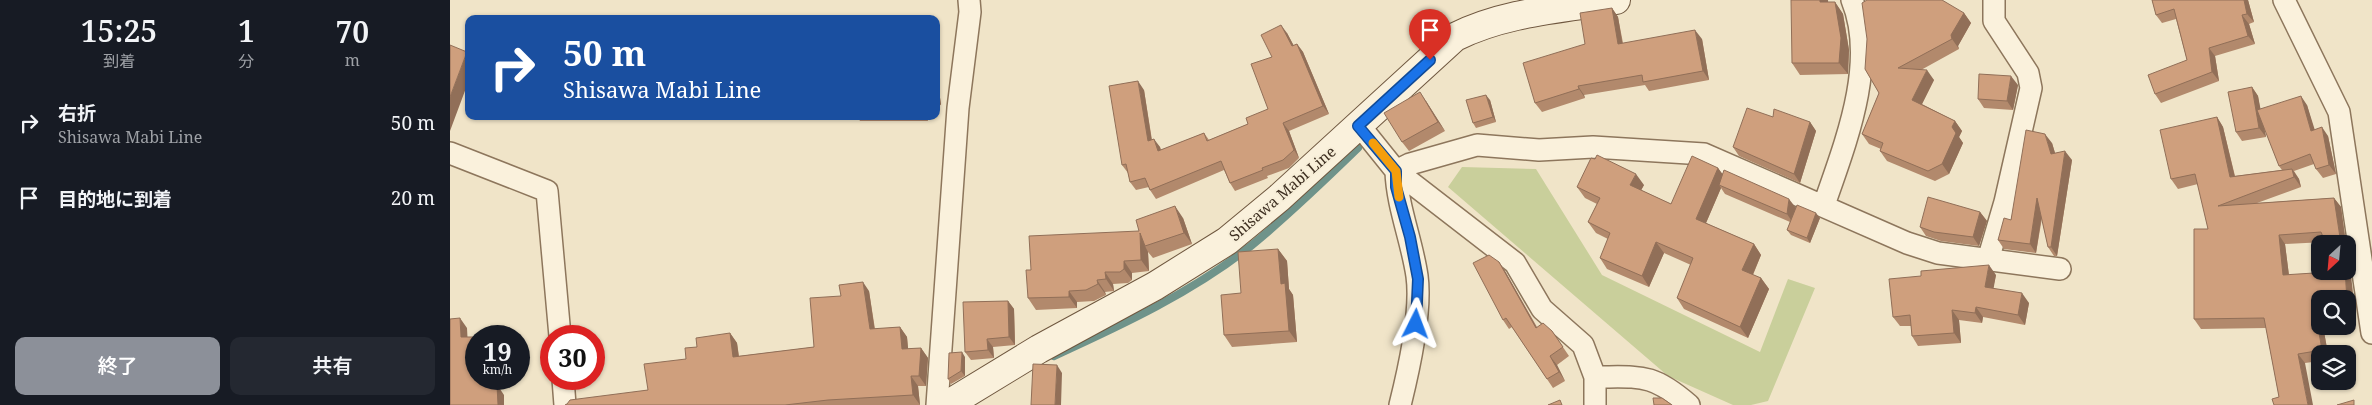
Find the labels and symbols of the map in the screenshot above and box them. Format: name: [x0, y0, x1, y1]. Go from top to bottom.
pin: [1409, 9, 1451, 60]
street label: Shisawa Mabi Line: [1224, 141, 1340, 245]
north arrow: [2311, 235, 2356, 280]
position arrow: [1389, 297, 1441, 349]
speed limit sign: 30: [540, 325, 605, 390]

